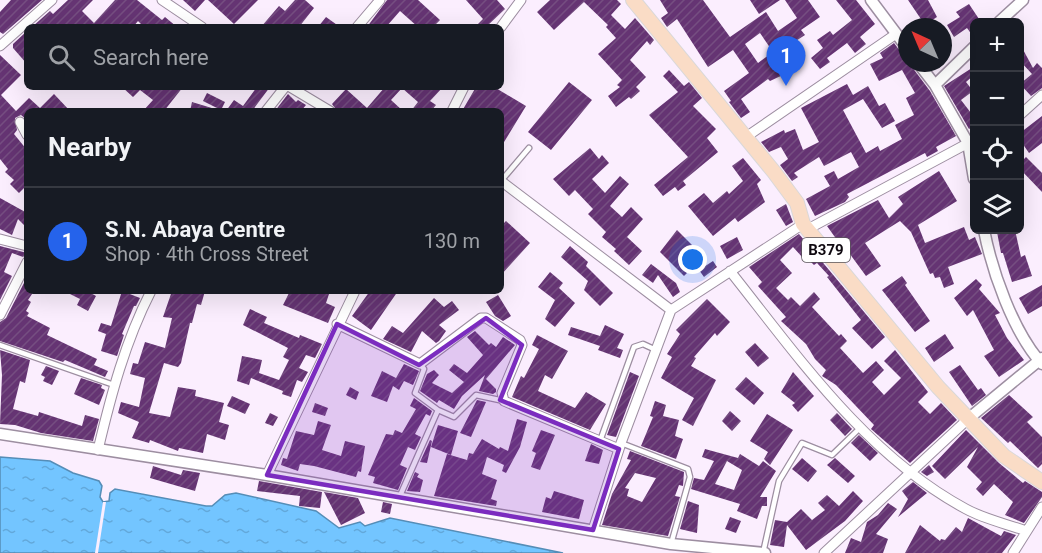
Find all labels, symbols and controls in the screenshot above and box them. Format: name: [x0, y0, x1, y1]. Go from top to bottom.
north arrow: [898, 18, 952, 72]
map controls: [970, 18, 1024, 234]
button: +: [970, 18, 1024, 72]
search box: [24, 24, 504, 90]
pin: 1: [766, 36, 806, 86]
icon: search: [45, 41, 78, 74]
text: Search here: [93, 45, 209, 70]
button: −: [970, 72, 1024, 126]
button: locate: [970, 126, 1024, 180]
text: Nearby: [48, 132, 131, 162]
button: layers: [970, 180, 1024, 234]
text: S.N. Abaya Centre: [105, 217, 285, 242]
text: 1: [62, 229, 73, 253]
text: 130 m: [424, 229, 480, 253]
road number: B379: [802, 238, 850, 262]
text: Shop · 4th Cross Street: [105, 242, 309, 266]
your location: [678, 245, 707, 274]

